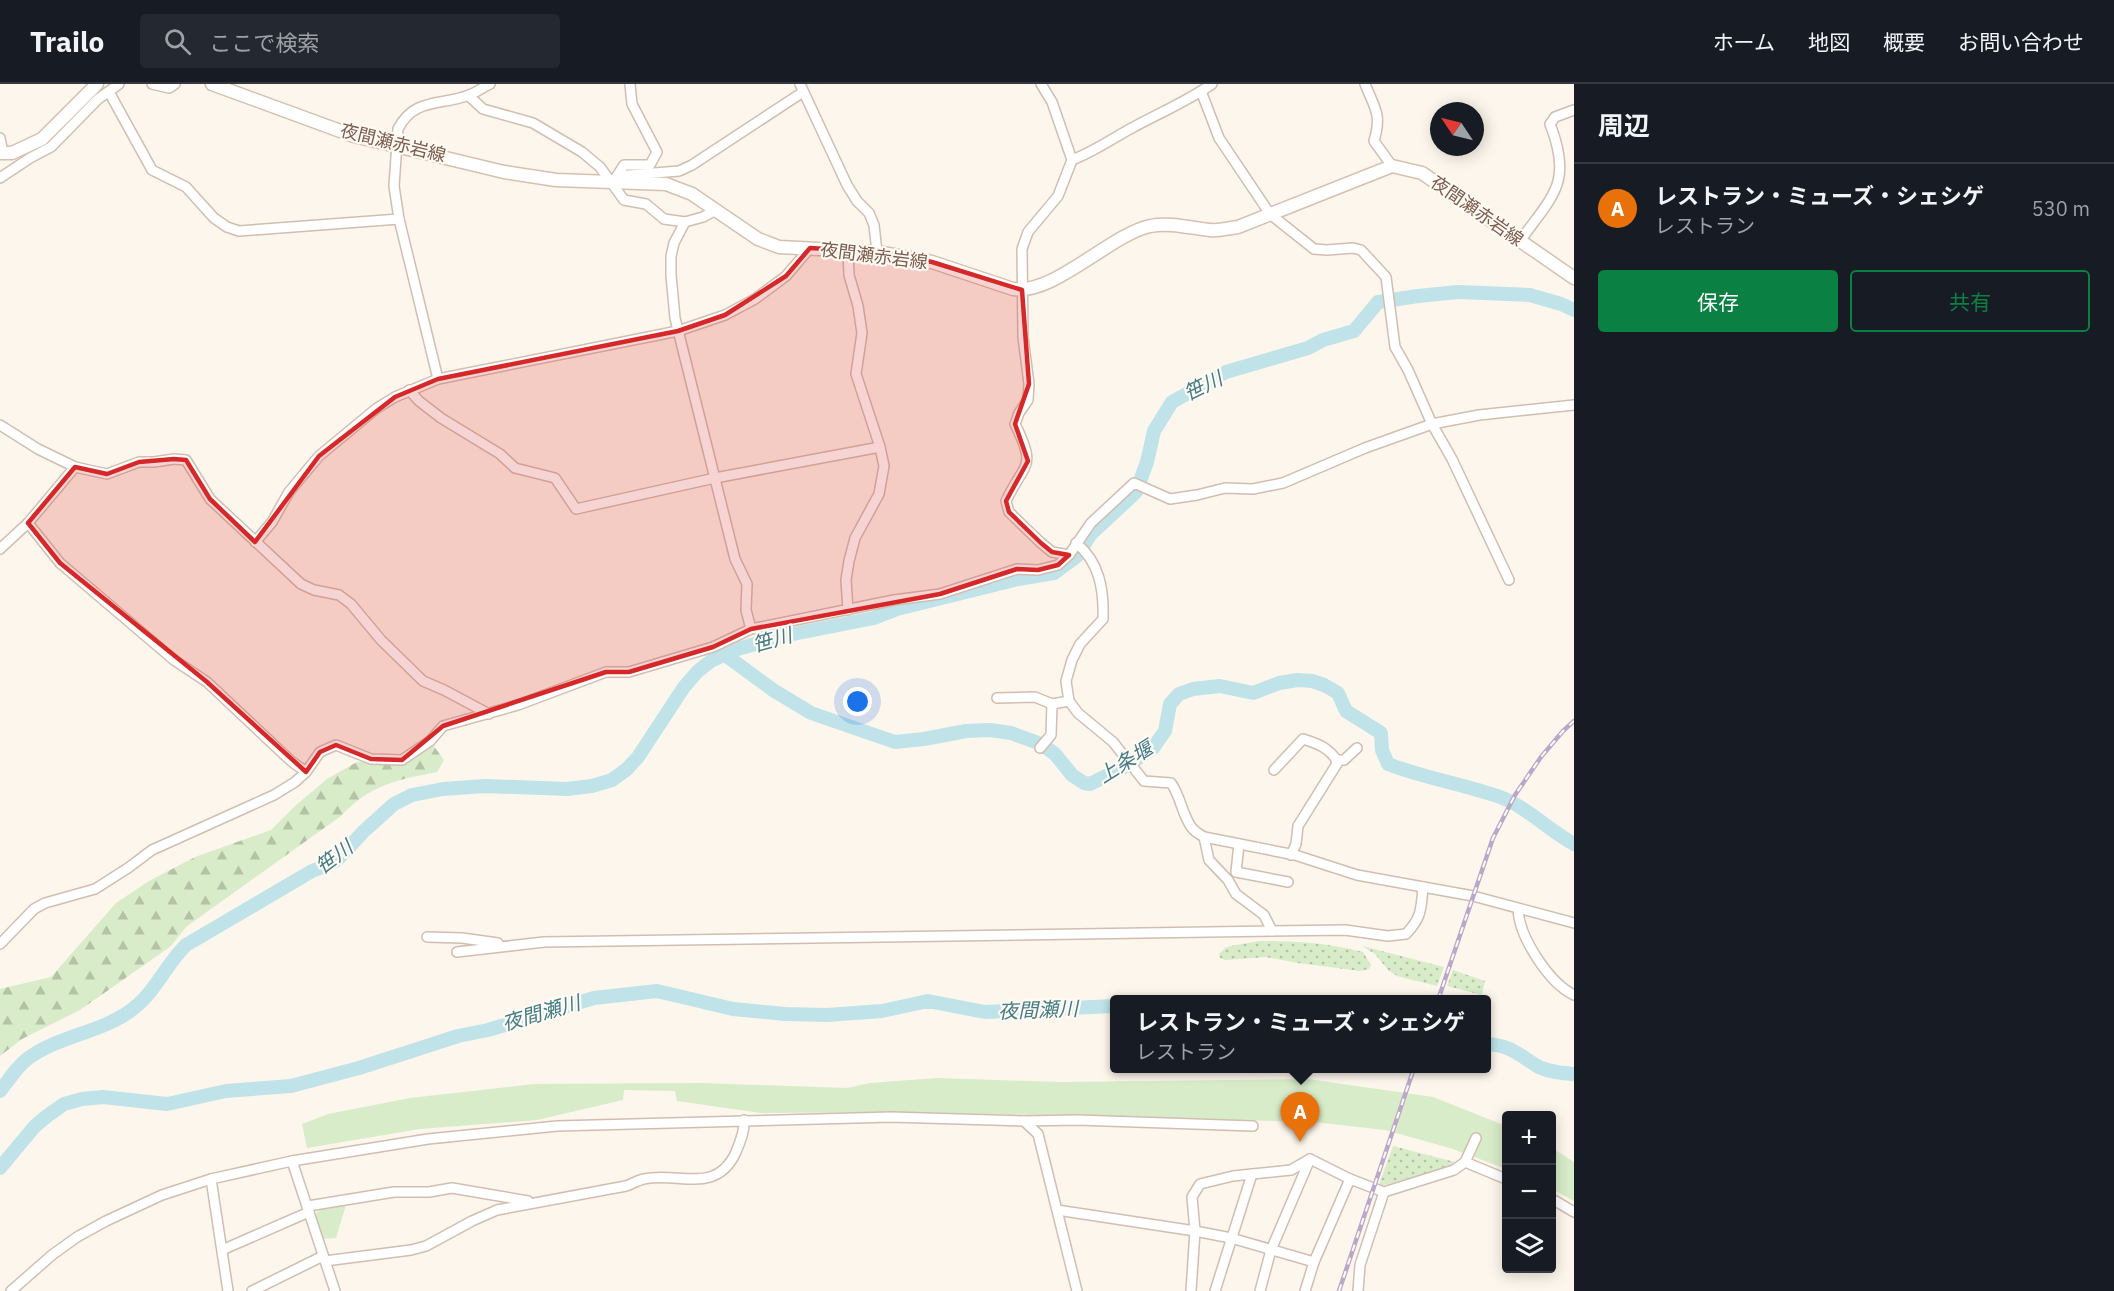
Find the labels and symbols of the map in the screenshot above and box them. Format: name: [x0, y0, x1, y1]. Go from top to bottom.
north arrow: [1430, 102, 1484, 156]
street label: 夜間瀬赤岩線: [338, 118, 448, 167]
street label: 夜間瀬赤岩線: [1426, 170, 1528, 251]
street label: 夜間瀬赤岩線: [819, 238, 929, 273]
water label: 笹川: [1179, 364, 1228, 406]
water label: 笹川: [749, 620, 797, 658]
your location: [843, 687, 872, 716]
water label: 上条堰: [1092, 732, 1161, 789]
water label: 笹川: [310, 833, 359, 879]
water label: 夜間瀬川: [499, 988, 585, 1037]
water label: 夜間瀬川: [998, 995, 1080, 1024]
pin: A: [1280, 1092, 1320, 1142]

